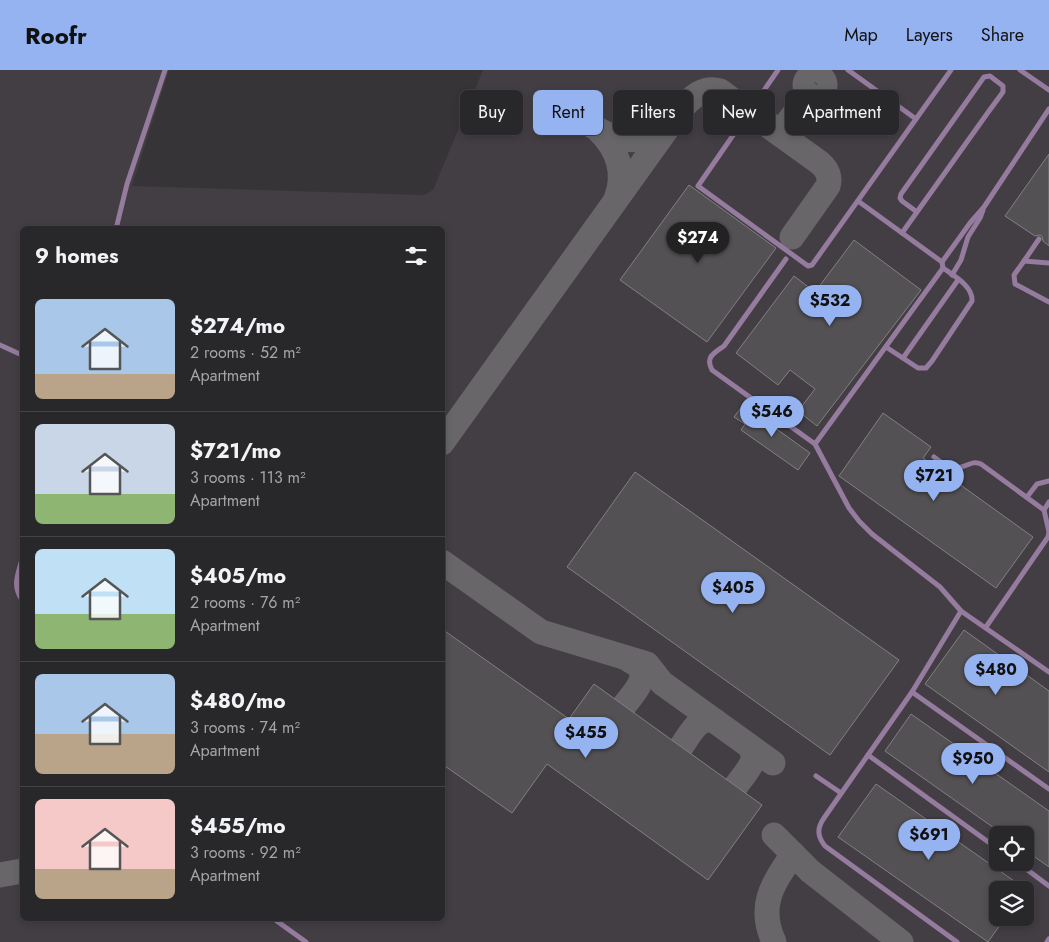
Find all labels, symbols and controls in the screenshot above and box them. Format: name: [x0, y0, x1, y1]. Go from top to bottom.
text: Roofr: [25, 18, 87, 53]
text: Map: [844, 22, 878, 48]
text: Layers: [906, 22, 953, 48]
text: Share: [981, 22, 1024, 48]
chip: Buy: [460, 90, 523, 135]
chip: Rent: [533, 90, 603, 135]
chip: Filters: [613, 90, 693, 135]
chip: New: [703, 90, 775, 135]
chip: Apartment: [785, 90, 899, 135]
pin: $274: [668, 222, 728, 264]
text: $274: [677, 226, 719, 249]
text: 9 homes: [35, 241, 119, 271]
icon: filters: [402, 242, 430, 270]
pin: $532: [800, 284, 860, 327]
text: $532: [810, 289, 850, 312]
text: $274/mo: [190, 311, 285, 341]
icon: home: [75, 319, 135, 379]
text: 2 rooms · 52 m²: [190, 341, 301, 364]
text: Apartment: [190, 364, 260, 387]
pin: $546: [742, 396, 802, 438]
text: $546: [751, 400, 793, 423]
text: $721/mo: [190, 436, 281, 466]
icon: home: [75, 444, 135, 504]
pin: $721: [904, 460, 964, 502]
text: $721: [915, 464, 953, 487]
text: 3 rooms · 113 m²: [190, 466, 306, 489]
text: Apartment: [190, 489, 260, 512]
text: $405/mo: [190, 561, 286, 591]
icon: home: [75, 569, 135, 629]
pin: $405: [703, 572, 763, 614]
text: $405: [712, 576, 754, 599]
text: 2 rooms · 76 m²: [190, 591, 300, 614]
text: Apartment: [190, 614, 260, 637]
pin: $480: [966, 654, 1026, 696]
text: $480: [975, 658, 1017, 681]
text: $480/mo: [190, 686, 286, 716]
icon: home: [75, 694, 135, 754]
text: 3 rooms · 74 m²: [190, 716, 300, 739]
pin: $455: [556, 716, 616, 759]
text: $455: [565, 721, 607, 744]
text: Apartment: [190, 739, 260, 762]
pin: $950: [943, 742, 1003, 785]
text: $950: [952, 747, 994, 770]
text: $455/mo: [190, 811, 286, 841]
pin: $691: [899, 818, 959, 861]
icon: home: [75, 819, 135, 879]
text: $691: [909, 823, 949, 846]
map controls: [989, 826, 1034, 926]
button: locate: [989, 826, 1034, 871]
text: 3 rooms · 92 m²: [190, 841, 301, 864]
text: Apartment: [190, 864, 260, 887]
button: layers: [989, 881, 1034, 926]

